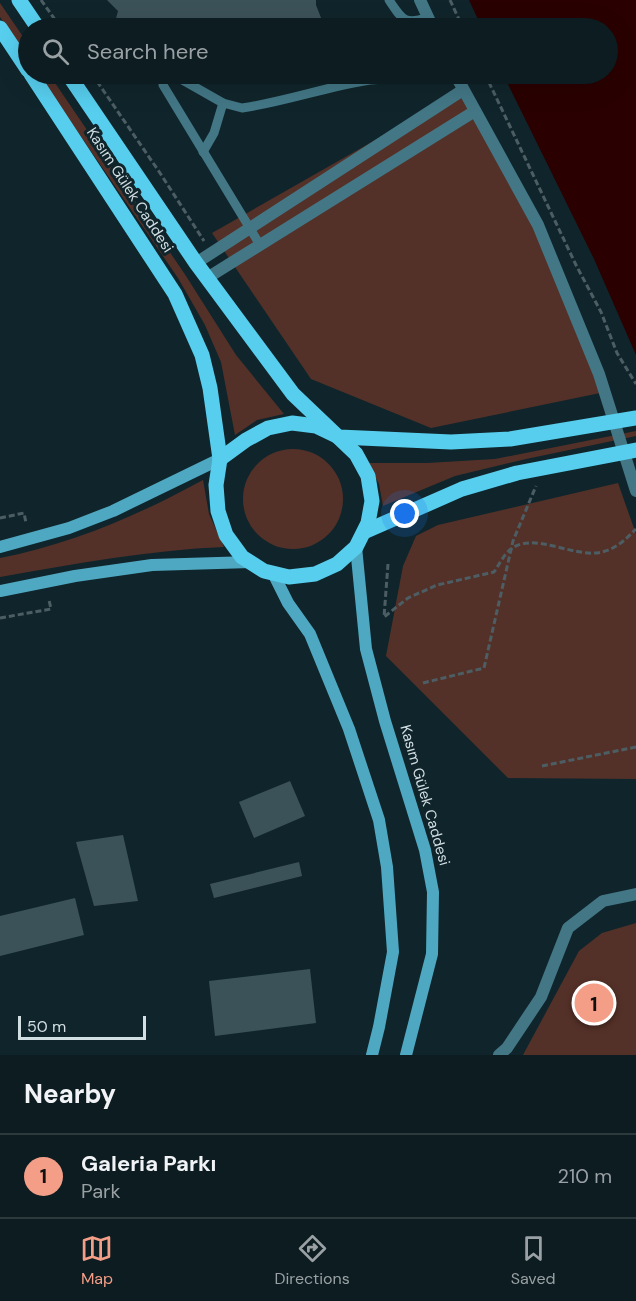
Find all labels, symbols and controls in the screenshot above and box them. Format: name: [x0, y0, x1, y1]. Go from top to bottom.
search box: [18, 18, 618, 84]
icon: search: [39, 35, 72, 68]
text: Search here: [87, 37, 208, 66]
street label: Kasım Gülek Caddesi: [82, 124, 178, 256]
your location: [390, 499, 419, 528]
street label: Kasım Gülek Caddesi: [395, 722, 455, 868]
pin: 1: [574, 980, 614, 1026]
scale bar: [18, 1013, 146, 1040]
text: 50 m: [27, 1016, 66, 1037]
text: Nearby: [24, 1077, 116, 1111]
text: Galeria Parkı: [81, 1149, 216, 1178]
text: 1: [40, 1163, 47, 1189]
text: 210 m: [557, 1163, 612, 1189]
text: Park: [81, 1178, 121, 1204]
tab: Map: [80, 1232, 113, 1289]
tab: Directions: [274, 1232, 350, 1289]
tab: Saved: [511, 1232, 556, 1289]

